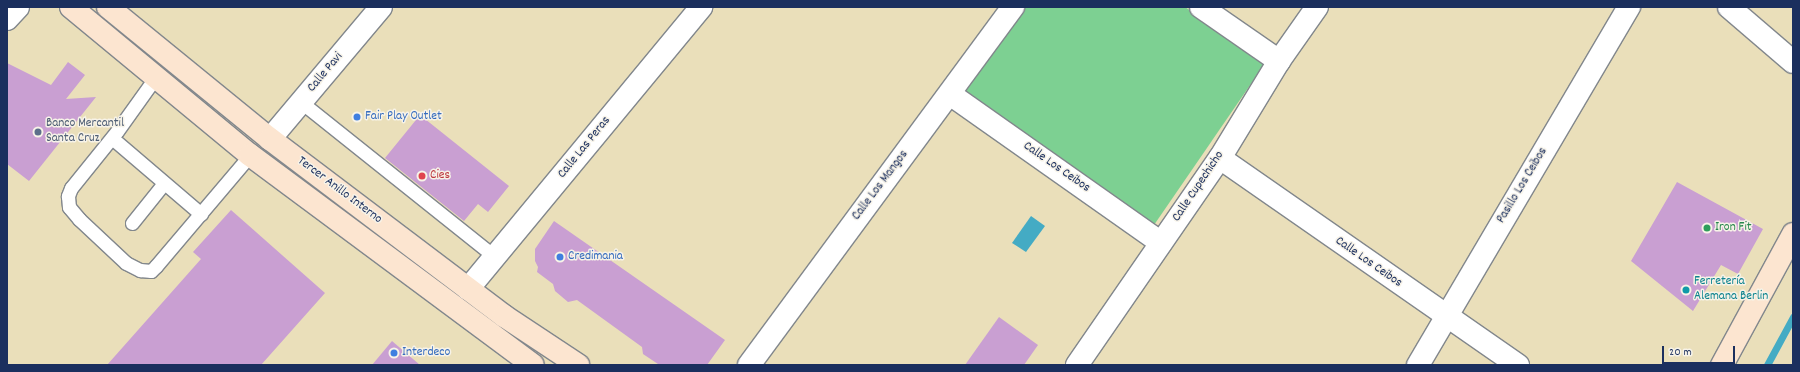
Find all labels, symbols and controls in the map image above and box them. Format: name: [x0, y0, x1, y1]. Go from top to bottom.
street label: Calle Pavi: [305, 50, 347, 96]
place label: Fair Play Outlet: [365, 109, 442, 125]
marker: Fair Play Outlet: [352, 112, 362, 122]
street label: Calle Las Peras: [555, 114, 615, 182]
place label: Banco Mercantil Santa Cruz: [46, 117, 124, 148]
marker: Banco Mercantil Santa Cruz: [33, 127, 43, 137]
street label: Calle Los Ceibos: [1019, 139, 1093, 197]
street label: Pasillo Los Ceibos: [1494, 145, 1552, 227]
street label: Calle Los Mangos: [850, 148, 912, 224]
street label: Calle Cupechicho: [1170, 149, 1228, 225]
street label: Tercer Anillo Interno: [294, 154, 384, 228]
place label: Cies: [430, 168, 450, 184]
marker: Cies: [417, 171, 427, 181]
place label: Iron Fit: [1715, 220, 1752, 236]
marker: Iron Fit: [1702, 223, 1712, 233]
street label: Calle Los Ceibos: [1331, 234, 1405, 292]
place label: Credimania: [568, 249, 623, 265]
marker: Credimania: [555, 252, 565, 262]
place label: Ferretería Alemana Berlin: [1694, 275, 1768, 306]
marker: Ferretería Alemana Berlin: [1681, 285, 1691, 295]
scale bar: [1664, 338, 1737, 364]
text: 20 m: [1669, 344, 1692, 361]
place label: Interdeco: [402, 345, 450, 361]
marker: Interdeco: [389, 348, 399, 358]

